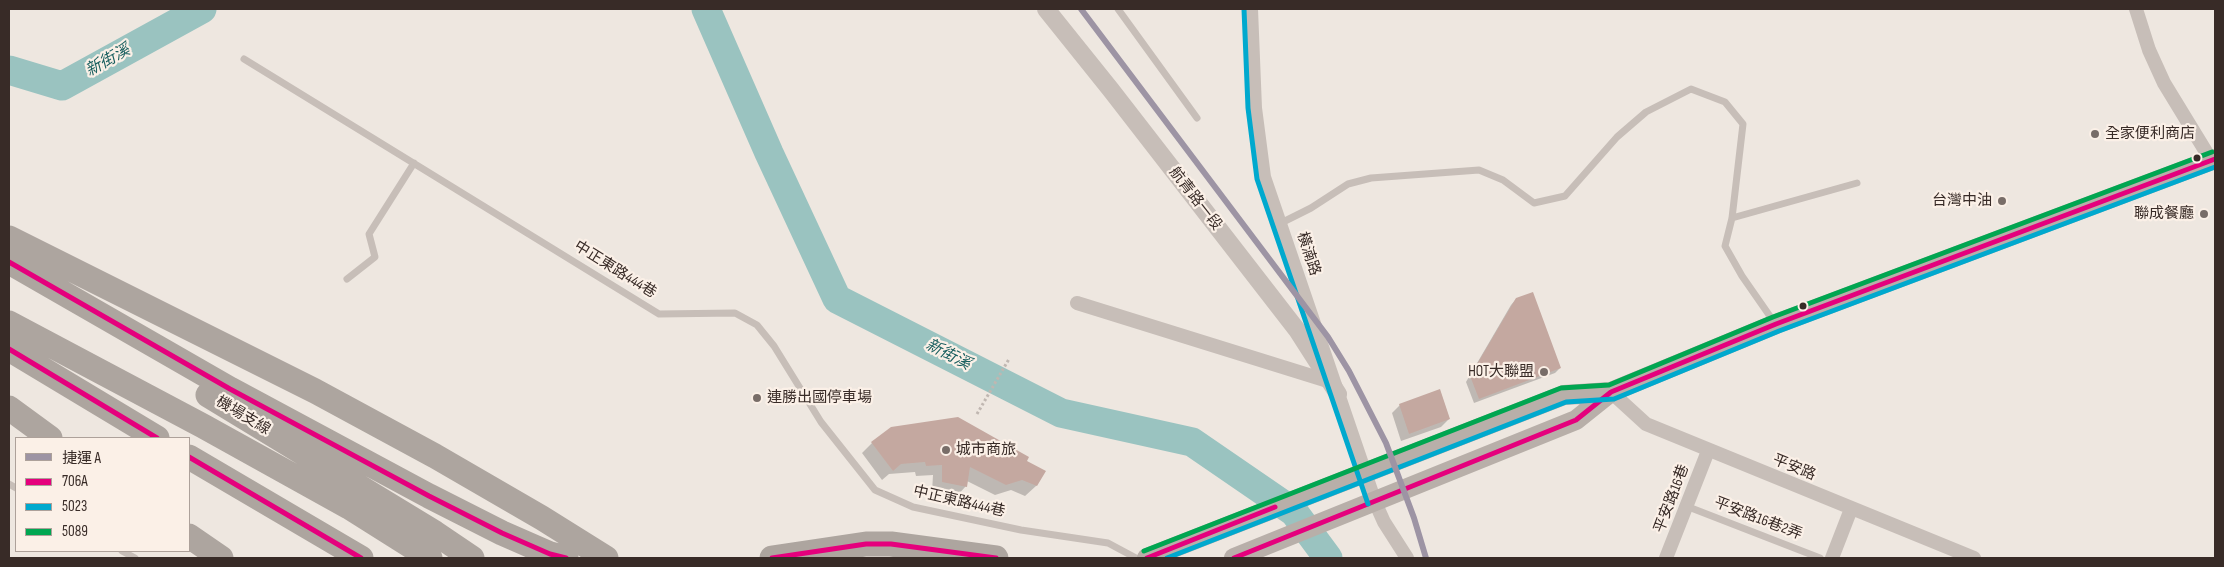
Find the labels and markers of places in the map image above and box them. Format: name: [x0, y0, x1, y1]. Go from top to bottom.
place label: 全家便利商店: [2105, 125, 2195, 143]
marker: 全家便利商店: [2089, 128, 2101, 140]
unlabelled marker: [2192, 153, 2202, 163]
place label: 台灣中油: [1932, 192, 1992, 210]
marker: 台灣中油: [1996, 195, 2008, 207]
place label: 聯成餐廳: [2134, 205, 2194, 223]
marker: 聯成餐廳: [2198, 208, 2210, 220]
unlabelled marker: [1798, 301, 1808, 311]
place label: HOT大聯盟: [1468, 363, 1534, 381]
marker: HOT大聯盟: [1538, 366, 1550, 378]
place label: 連勝出國停車場: [767, 389, 872, 407]
marker: 連勝出國停車場: [751, 392, 763, 404]
place label: 城市商旅: [956, 441, 1016, 459]
marker: 城市商旅: [940, 444, 952, 456]

